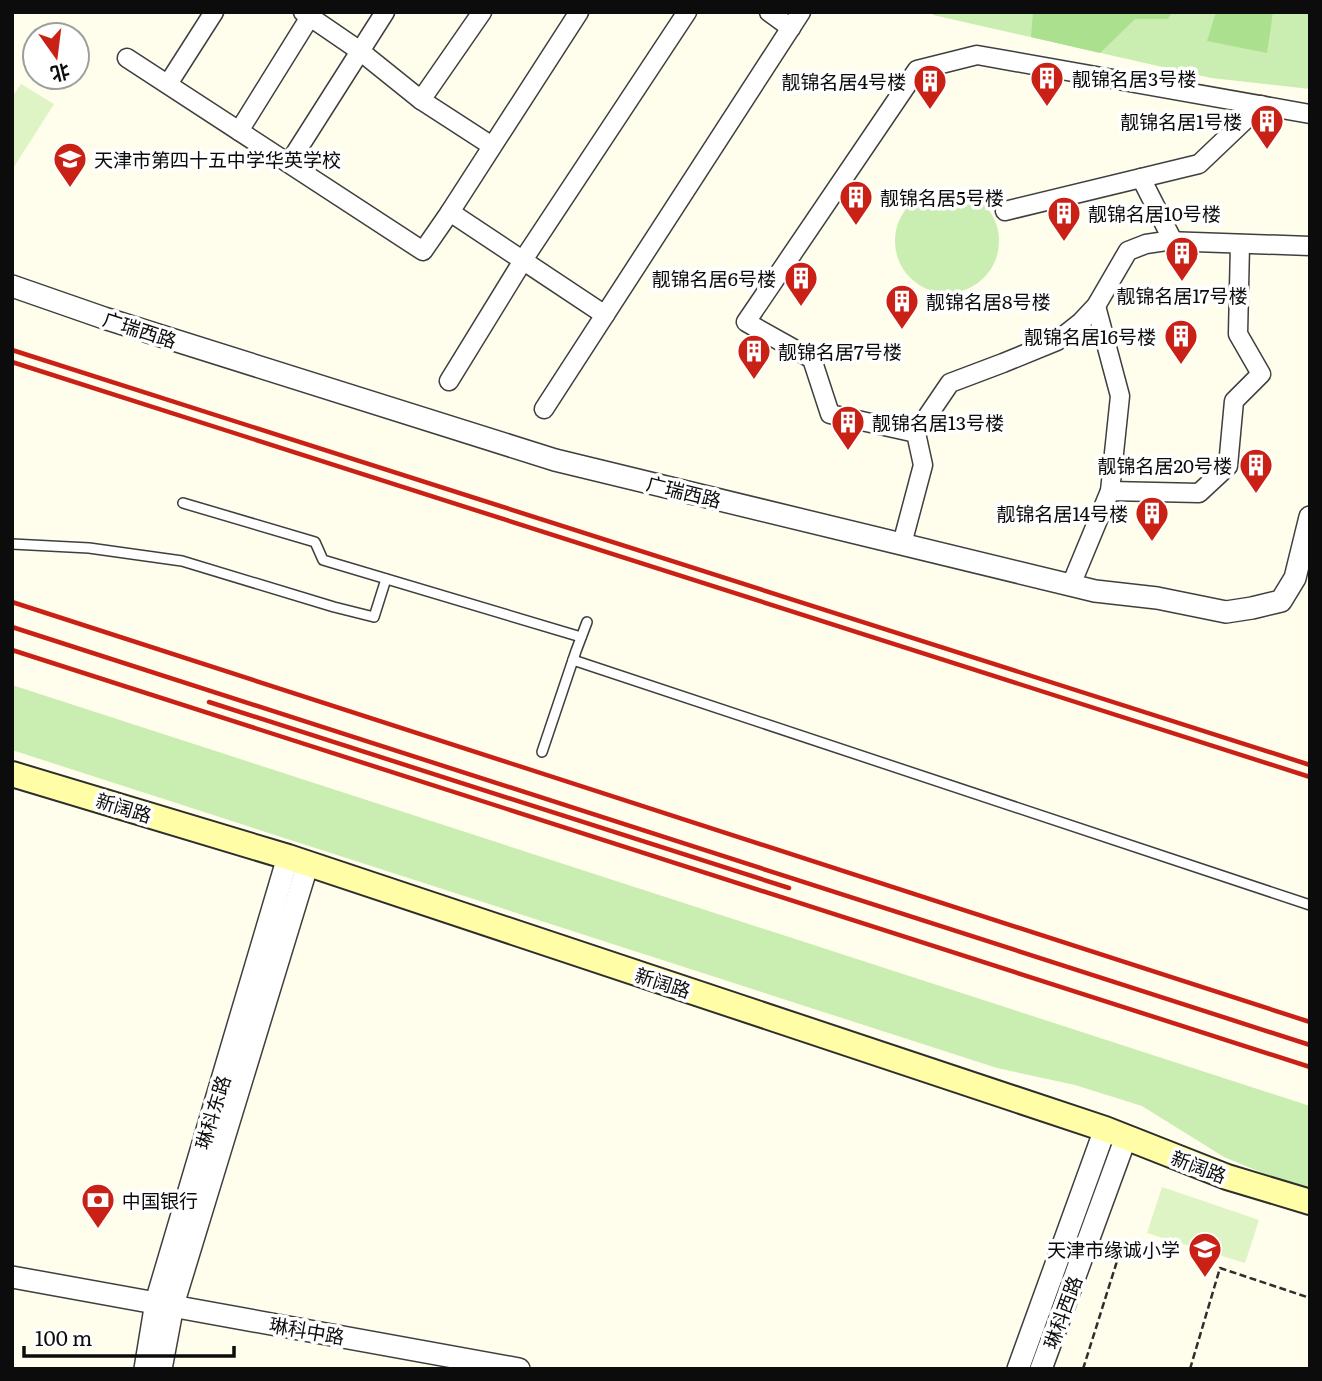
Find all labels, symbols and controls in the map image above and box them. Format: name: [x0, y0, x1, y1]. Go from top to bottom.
north arrow: [21, 21, 91, 91]
text: 北: [48, 58, 73, 89]
building icon: 靓锦名居3号楼: [1028, 59, 1066, 108]
building icon: 靓锦名居4号楼: [911, 62, 949, 111]
place label: 靓锦名居3号楼: [1072, 64, 1196, 92]
place label: 靓锦名居4号楼: [782, 67, 906, 95]
building icon: 靓锦名居1号楼: [1248, 102, 1286, 151]
place label: 靓锦名居1号楼: [1120, 107, 1242, 135]
school or university icon: 天津市第四十五中学华英学校: [51, 140, 89, 189]
place label: 天津市第四十五中学华英学校: [94, 145, 341, 173]
building icon: 靓锦名居5号楼: [837, 178, 875, 227]
place label: 靓锦名居5号楼: [880, 183, 1004, 211]
building icon: 靓锦名居10号楼: [1045, 194, 1083, 243]
place label: 靓锦名居10号楼: [1088, 199, 1221, 227]
building icon: 靓锦名居17号楼: [1163, 234, 1201, 283]
building icon: 靓锦名居6号楼: [782, 259, 820, 308]
place label: 靓锦名居6号楼: [652, 264, 776, 292]
place label: 靓锦名居17号楼: [1117, 281, 1247, 309]
building icon: 靓锦名居8号楼: [883, 282, 921, 331]
place label: 靓锦名居8号楼: [926, 287, 1050, 315]
street label: 广瑞西路: [100, 304, 180, 354]
building icon: 靓锦名居16号楼: [1162, 317, 1200, 366]
place label: 靓锦名居16号楼: [1024, 322, 1156, 350]
building icon: 靓锦名居7号楼: [735, 332, 773, 381]
place label: 靓锦名居7号楼: [778, 337, 902, 365]
building icon: 靓锦名居13号楼: [829, 403, 867, 452]
place label: 靓锦名居13号楼: [872, 408, 1004, 436]
building icon: 靓锦名居20号楼: [1237, 446, 1275, 495]
place label: 靓锦名居20号楼: [1097, 451, 1232, 479]
street label: 广瑞西路: [644, 468, 724, 514]
building icon: 靓锦名居14号楼: [1133, 494, 1171, 543]
place label: 靓锦名居14号楼: [997, 499, 1128, 527]
street label: 新阔路: [93, 785, 155, 829]
street label: 新阔路: [632, 960, 694, 1004]
street label: 琳科东路: [187, 1072, 237, 1152]
street label: 新阔路: [1167, 1143, 1231, 1189]
bank icon: 中国银行: [79, 1181, 117, 1230]
place label: 中国银行: [122, 1186, 198, 1214]
school or university icon: 天津市缘诚小学: [1186, 1230, 1224, 1279]
place label: 天津市缘诚小学: [1047, 1235, 1180, 1263]
street label: 琳科西路: [1036, 1271, 1088, 1353]
street label: 琳科中路: [267, 1310, 347, 1350]
scale bar: [24, 1314, 234, 1358]
text: 100 m: [35, 1321, 92, 1352]

